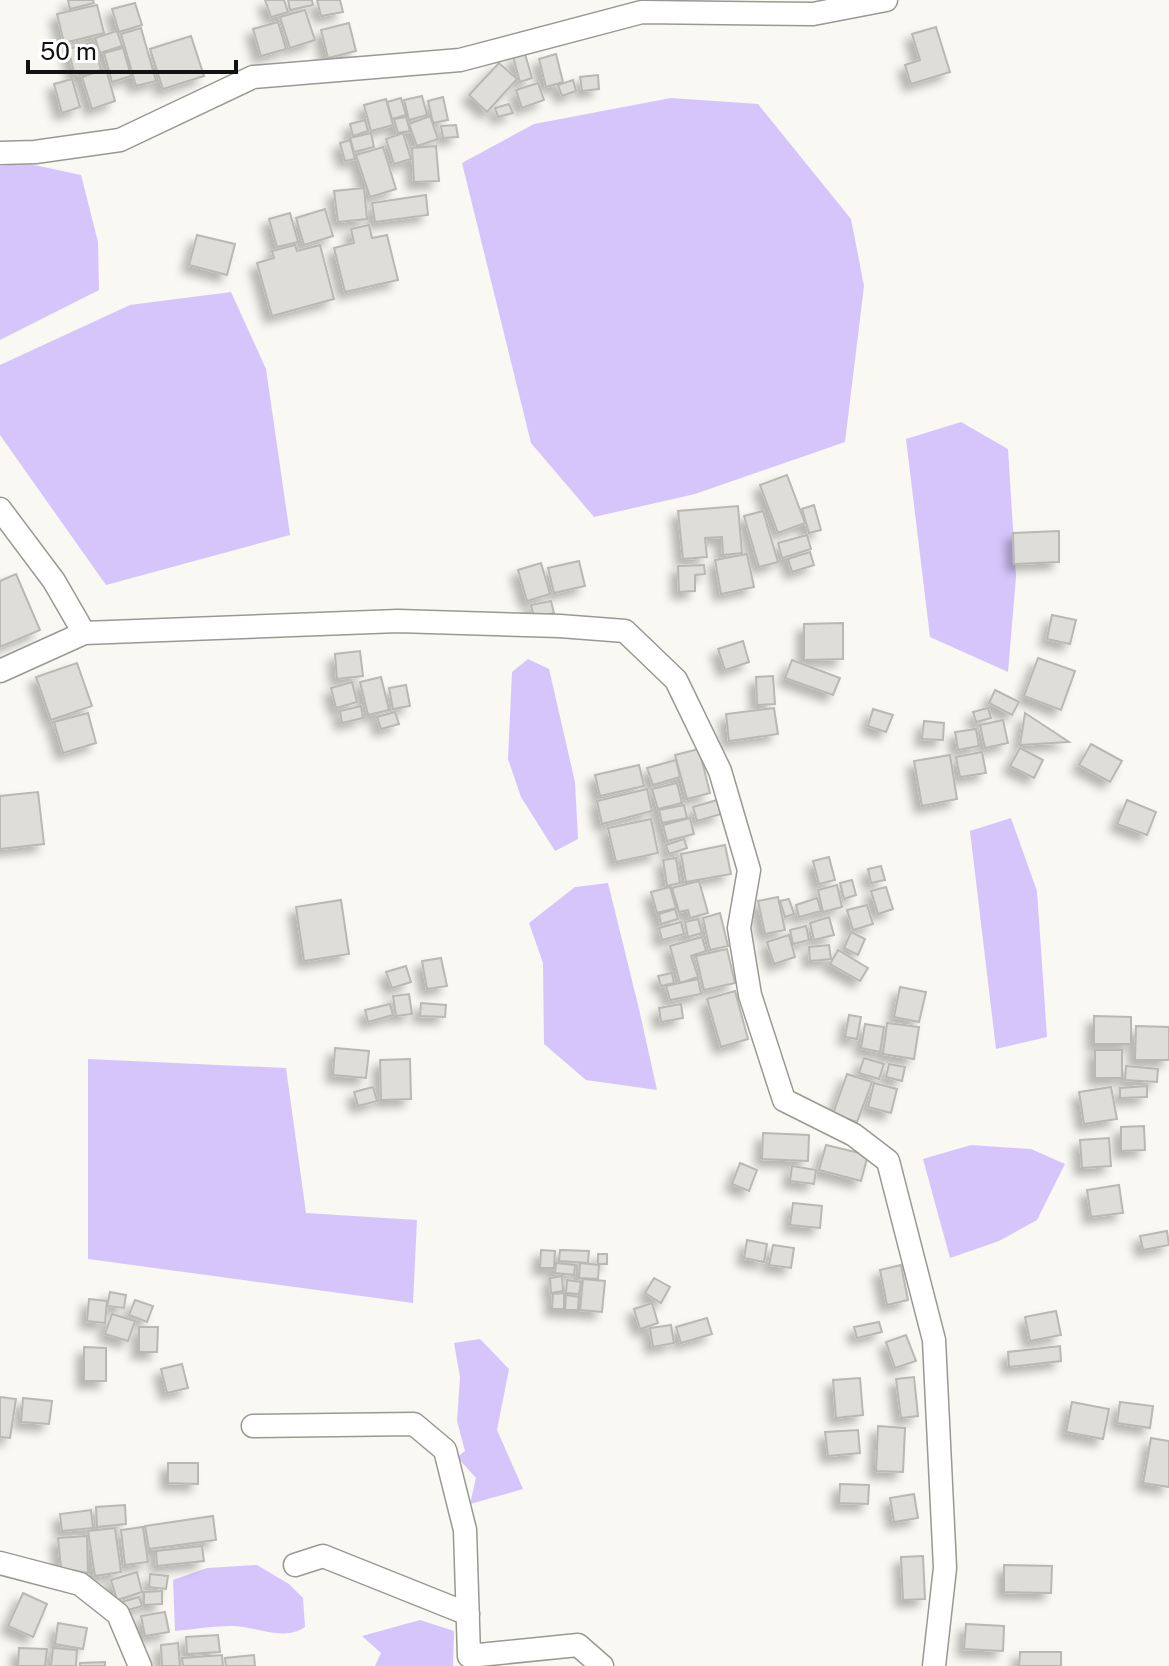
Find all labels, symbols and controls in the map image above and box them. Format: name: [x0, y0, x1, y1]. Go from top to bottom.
scale bar: [28, 24, 236, 74]
text: 50 m: [40, 37, 97, 65]

